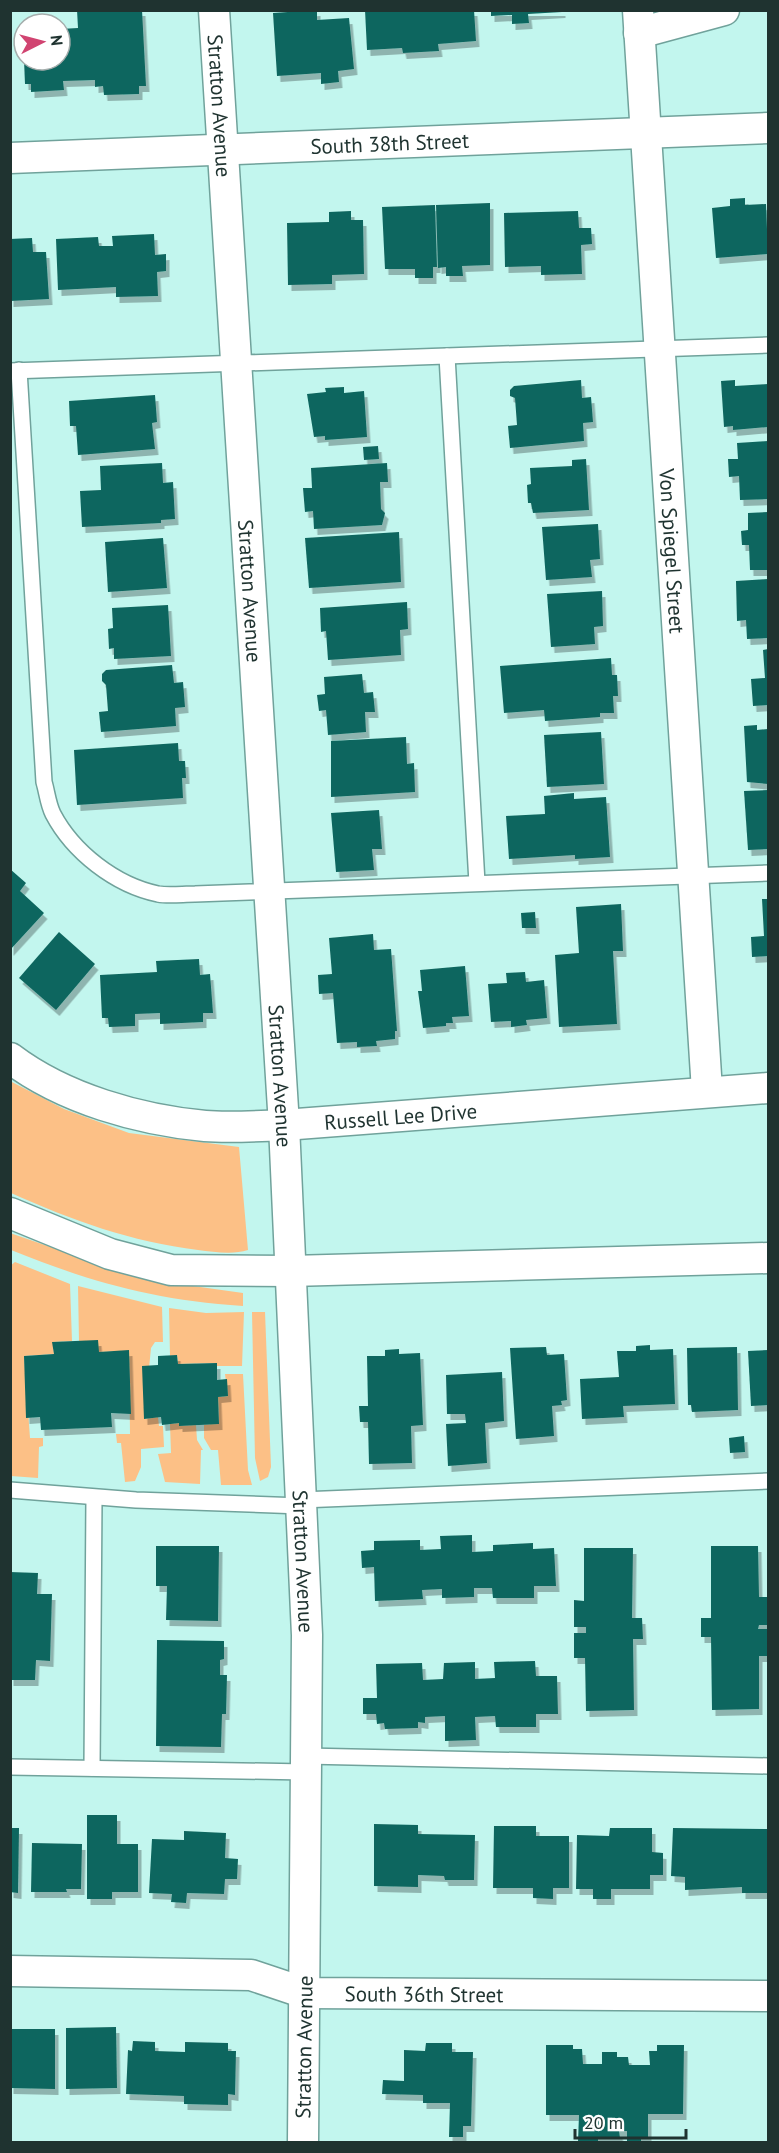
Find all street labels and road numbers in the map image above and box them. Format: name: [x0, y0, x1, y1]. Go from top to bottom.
street label: Stratton Avenue: [202, 34, 238, 178]
street label: South 38th Street: [310, 126, 470, 160]
street label: Von Spiegel Street: [654, 467, 691, 634]
street label: Stratton Avenue: [233, 519, 268, 663]
street label: Stratton Avenue: [263, 1004, 298, 1148]
street label: Russell Lee Drive: [323, 1097, 478, 1135]
street label: Stratton Avenue: [287, 1489, 320, 1633]
street label: Stratton Avenue: [289, 1975, 319, 2119]
street label: South 36th Street: [345, 1980, 504, 2008]

